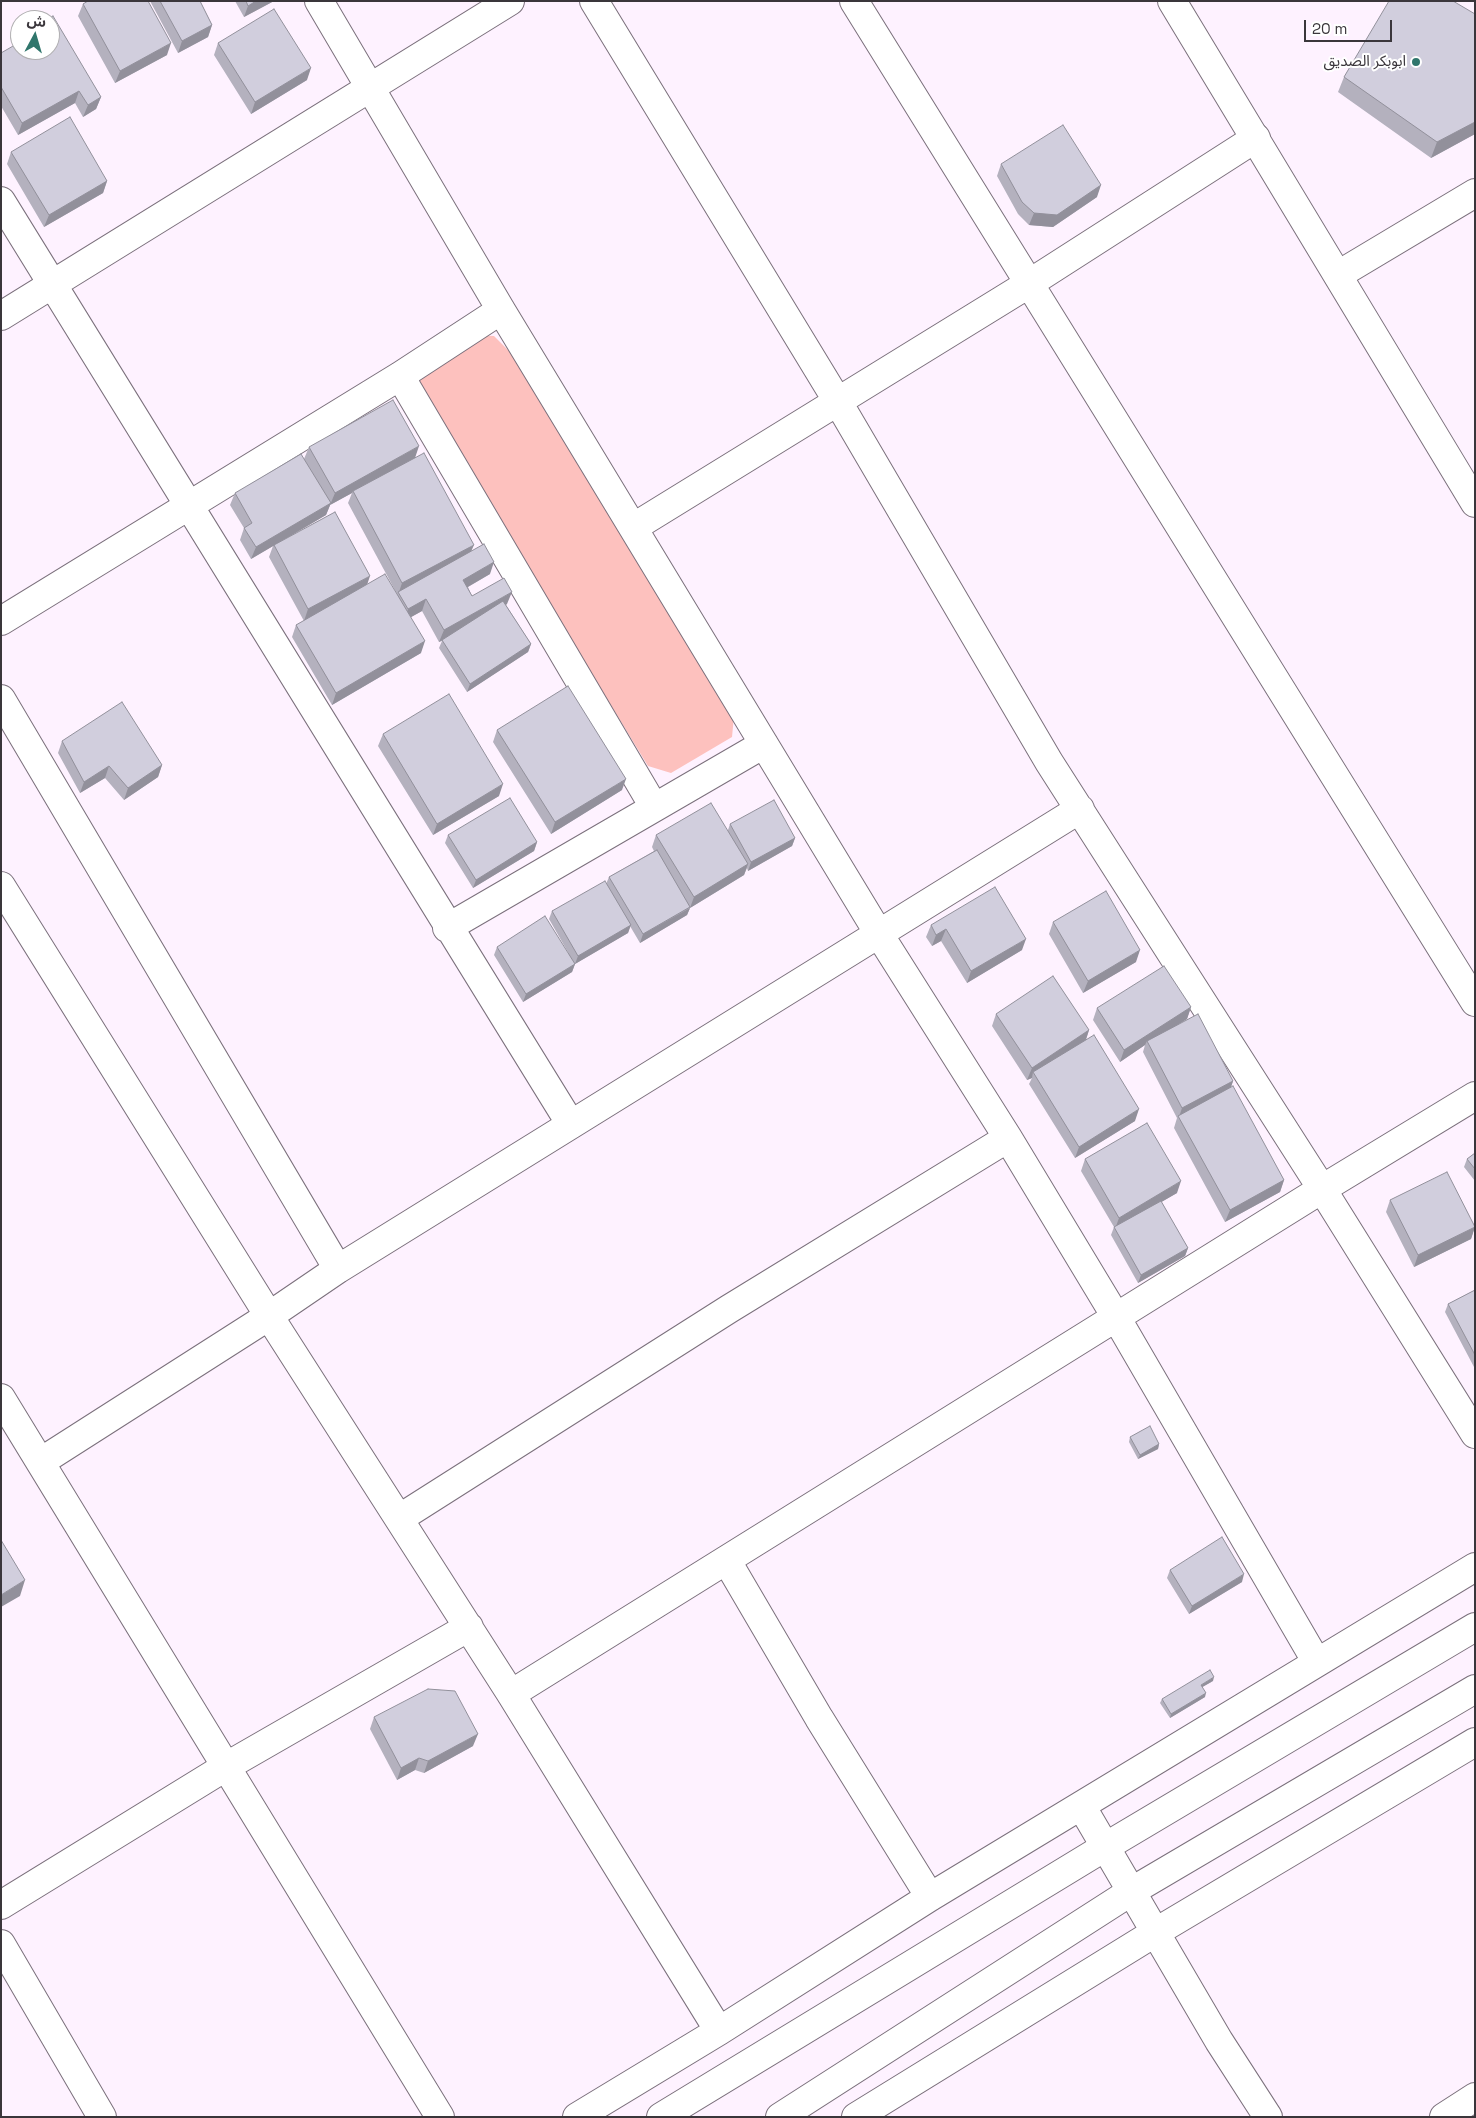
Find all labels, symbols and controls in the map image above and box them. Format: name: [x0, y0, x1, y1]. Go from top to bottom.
north arrow: [10, 10, 60, 60]
scale bar: [1306, 10, 1394, 42]
text: ش: [26, 11, 47, 31]
text: 20 m: [1312, 19, 1347, 38]
place label: ابوبكر الصديق: [1324, 53, 1406, 71]
marker: ابوبكر الصديق: [1410, 56, 1422, 68]

